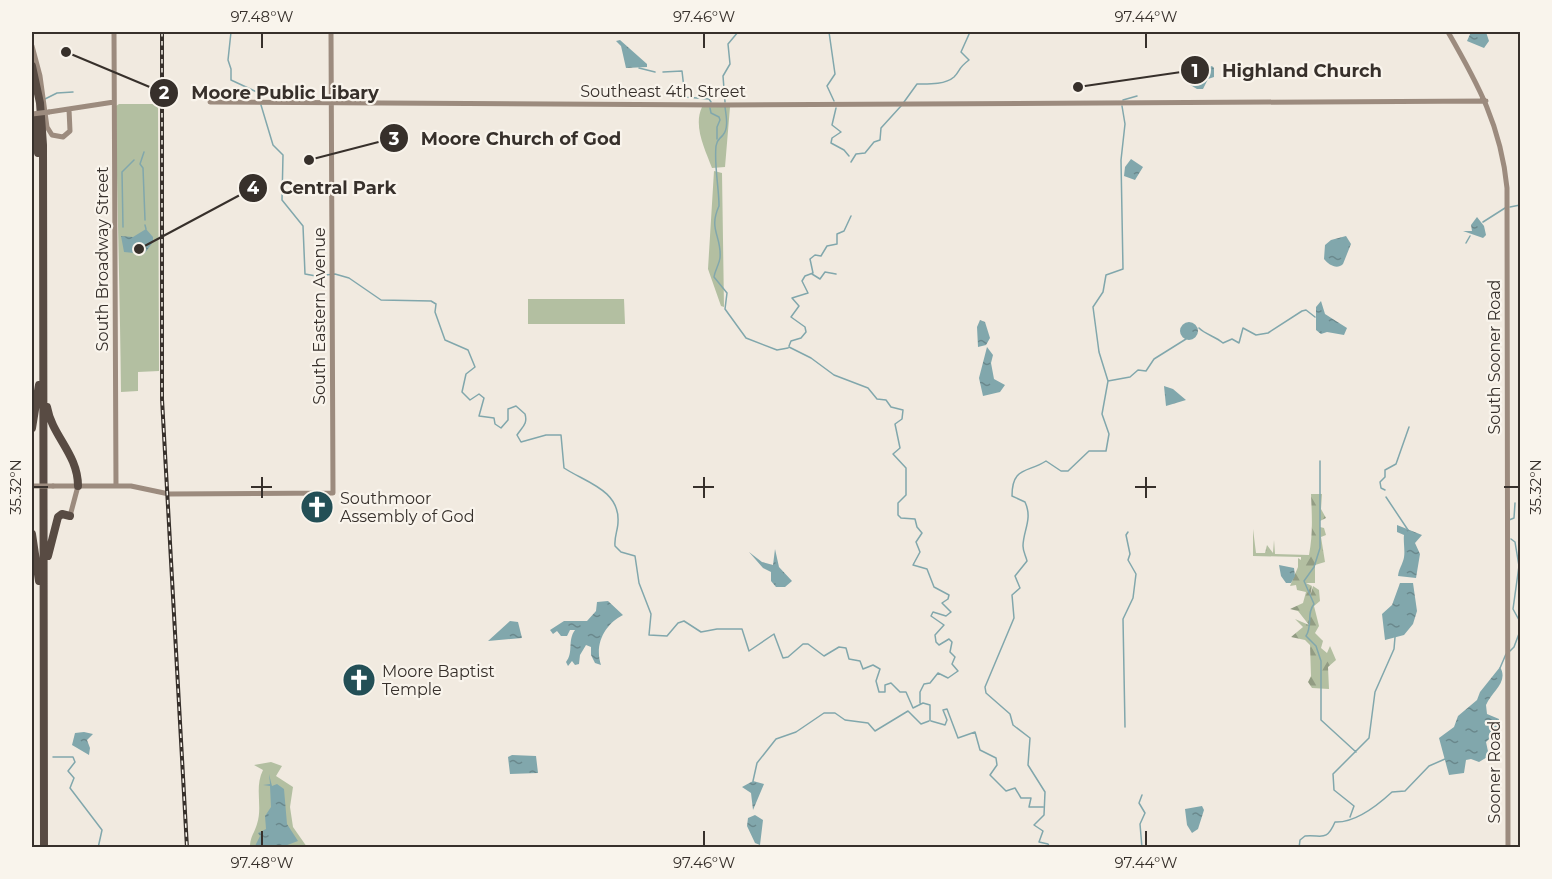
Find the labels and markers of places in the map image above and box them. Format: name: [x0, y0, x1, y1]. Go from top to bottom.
callout: Highland Church: [1180, 52, 1394, 88]
callout: Moore Public Libary: [149, 75, 390, 111]
callout: Moore Church of God: [379, 120, 633, 156]
callout: Central Park: [238, 170, 409, 206]
church icon: Southmoor Assembly of God: [299, 489, 335, 525]
place label: Southmoor Assembly of God: [340, 489, 475, 526]
church icon: Moore Baptist Temple: [341, 662, 377, 698]
place label: Moore Baptist Temple: [382, 662, 495, 699]

